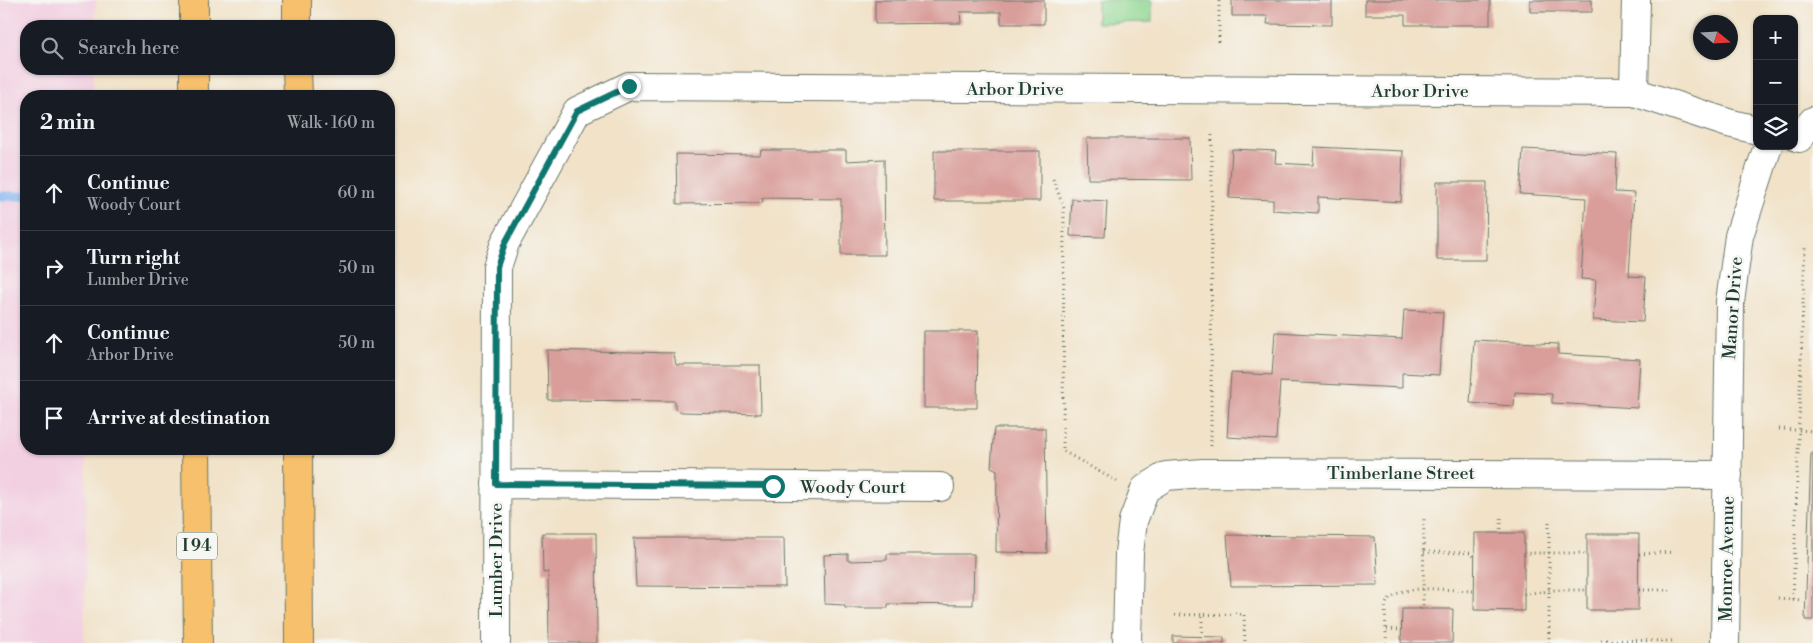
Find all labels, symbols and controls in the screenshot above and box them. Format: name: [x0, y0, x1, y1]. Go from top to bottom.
north arrow: [1693, 15, 1738, 60]
map controls: [1753, 15, 1798, 150]
button: +: [1753, 15, 1798, 60]
search box: [20, 20, 395, 75]
icon: search: [38, 34, 66, 62]
text: Search here: [78, 36, 179, 60]
button: −: [1753, 60, 1798, 105]
route end: [618, 75, 641, 98]
street label: Arbor Drive: [965, 78, 1064, 101]
street label: Arbor Drive: [1370, 80, 1469, 103]
button: layers: [1753, 105, 1798, 150]
text: 2 min: [40, 110, 95, 136]
text: Walk · 160 m: [287, 113, 375, 133]
text: Continue: [87, 171, 170, 195]
icon: ahead: [40, 179, 68, 207]
text: 60 m: [337, 183, 375, 203]
text: Woody Court: [87, 195, 181, 215]
text: Turn right: [87, 246, 180, 270]
icon: right: [40, 254, 68, 282]
street label: Manor Drive: [1718, 256, 1748, 360]
text: 50 m: [338, 258, 375, 278]
text: Lumber Drive: [87, 270, 189, 290]
text: Continue: [87, 321, 170, 345]
icon: ahead: [40, 329, 68, 357]
text: 50 m: [338, 333, 375, 353]
text: Arbor Drive: [87, 345, 174, 365]
icon: arrive: [40, 404, 68, 432]
text: Arrive at destination: [87, 406, 270, 430]
street label: Timberlane Street: [1327, 462, 1476, 485]
route start: [762, 475, 785, 498]
street label: Woody Court: [799, 476, 906, 499]
street label: Monroe Avenue: [1714, 496, 1740, 622]
street label: Lumber Drive: [485, 503, 508, 617]
road number: I 94: [177, 532, 217, 560]

